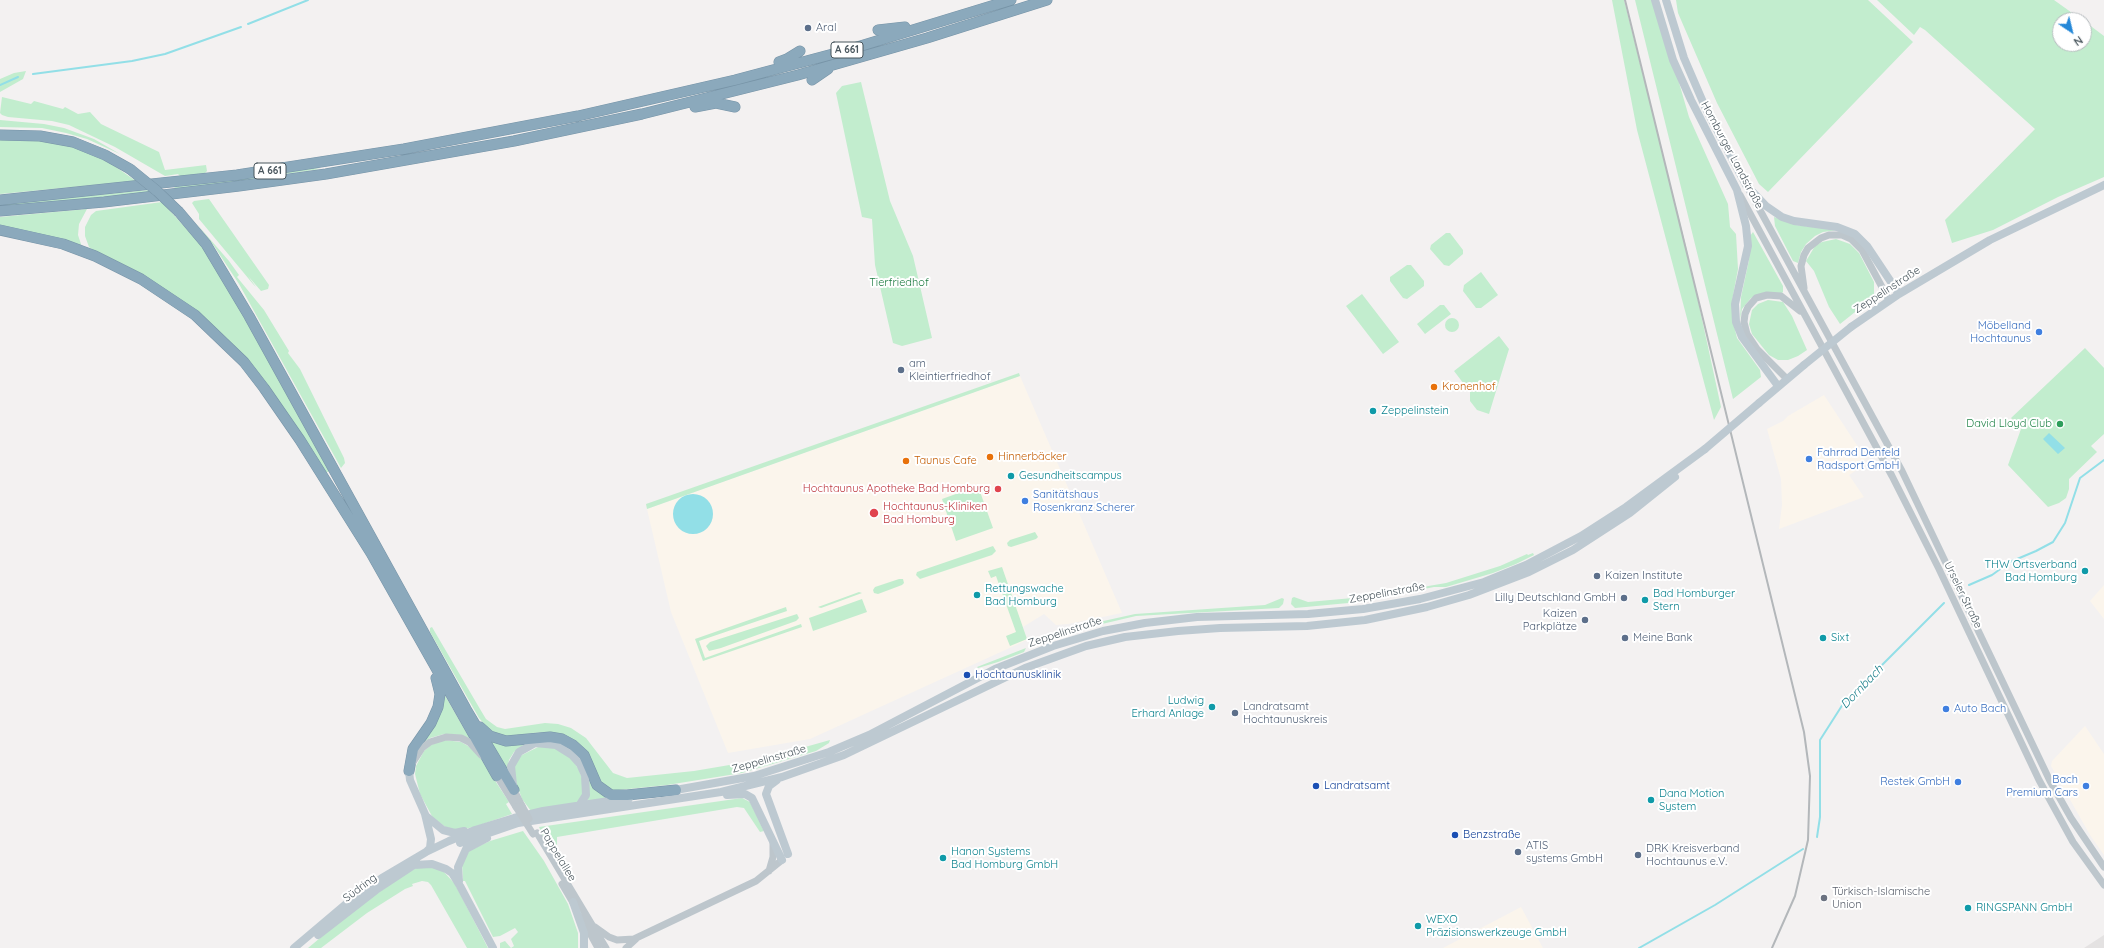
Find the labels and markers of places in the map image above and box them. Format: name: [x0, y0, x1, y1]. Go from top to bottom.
place label: Aral: [816, 21, 836, 35]
marker: Aral: [803, 23, 813, 33]
place label: Möbelland Hochtaunus: [1970, 319, 2031, 345]
marker: Möbelland Hochtaunus: [2034, 327, 2044, 337]
place label: am Kleintierfriedhof: [909, 357, 991, 383]
marker: am Kleintierfriedhof: [896, 365, 906, 375]
place label: Kronenhof: [1442, 380, 1496, 394]
marker: Kronenhof: [1429, 382, 1439, 392]
place label: Zeppelinstein: [1381, 404, 1449, 418]
marker: Zeppelinstein: [1368, 406, 1378, 416]
place label: David Lloyd Club: [1966, 417, 2052, 431]
marker: David Lloyd Club: [2055, 419, 2065, 429]
place label: Fahrrad Denfeld Radsport GmbH: [1817, 446, 1900, 472]
place label: Hinnerbäcker: [998, 450, 1067, 464]
marker: Hinnerbäcker: [985, 452, 995, 462]
place label: Taunus Cafe: [914, 454, 977, 468]
marker: Fahrrad Denfeld Radsport GmbH: [1804, 454, 1814, 464]
marker: Taunus Cafe: [901, 456, 911, 466]
place label: Gesundheitscampus: [1019, 469, 1122, 483]
marker: Gesundheitscampus: [1006, 471, 1016, 481]
place label: Hochtaunus Apotheke Bad Homburg: [803, 482, 990, 496]
marker: Hochtaunus Apotheke Bad Homburg: [993, 484, 1003, 494]
place label: Sanitätshaus Rosenkranz Scherer: [1033, 488, 1135, 514]
marker: Sanitätshaus Rosenkranz Scherer: [1020, 496, 1030, 506]
place label: Hochtaunus-Kliniken Bad Homburg: [883, 500, 987, 526]
marker: Hochtaunus-Kliniken Bad Homburg: [868, 507, 880, 519]
place label: THW Ortsverband Bad Homburg: [1984, 558, 2077, 584]
marker: THW Ortsverband Bad Homburg: [2080, 566, 2090, 576]
place label: Kaizen Institute: [1605, 569, 1682, 583]
marker: Kaizen Institute: [1592, 571, 1602, 581]
place label: Rettungswache Bad Homburg: [985, 582, 1064, 608]
place label: Bad Homburger Stern: [1653, 587, 1735, 613]
marker: Rettungswache Bad Homburg: [972, 590, 982, 600]
place label: Lilly Deutschland GmbH: [1495, 591, 1616, 605]
marker: Lilly Deutschland GmbH: [1619, 593, 1629, 603]
marker: Bad Homburger Stern: [1640, 595, 1650, 605]
place label: Kaizen Parkplätze: [1523, 607, 1577, 633]
marker: Kaizen Parkplätze: [1580, 615, 1590, 625]
place label: Meine Bank: [1633, 631, 1692, 645]
place label: Sixt: [1831, 631, 1849, 645]
marker: Meine Bank: [1620, 633, 1630, 643]
marker: Sixt: [1818, 633, 1828, 643]
place label: Hochtaunusklinik: [975, 668, 1061, 682]
marker: Hochtaunusklinik: [962, 670, 972, 680]
place label: Ludwig Erhard Anlage: [1131, 694, 1204, 720]
place label: Landratsamt Hochtaunuskreis: [1243, 700, 1327, 726]
marker: Ludwig Erhard Anlage: [1207, 702, 1217, 712]
place label: Auto Bach: [1954, 702, 2006, 716]
marker: Auto Bach: [1941, 704, 1951, 714]
marker: Landratsamt Hochtaunuskreis: [1230, 708, 1240, 718]
place label: Bach Premium Cars: [2006, 773, 2078, 799]
place label: Restek GmbH: [1880, 775, 1950, 789]
marker: Restek GmbH: [1953, 777, 1963, 787]
place label: Landratsamt: [1324, 779, 1390, 793]
marker: Landratsamt: [1311, 781, 1321, 791]
marker: Bach Premium Cars: [2081, 781, 2091, 791]
place label: Dana Motion System: [1659, 787, 1724, 813]
marker: Dana Motion System: [1646, 795, 1656, 805]
place label: Benzstraße: [1463, 828, 1521, 842]
marker: Benzstraße: [1450, 830, 1460, 840]
place label: ATIS systems GmbH: [1526, 839, 1603, 865]
place label: DRK Kreisverband Hochtaunus e.V.: [1646, 842, 1739, 868]
place label: Hanon Systems Bad Homburg GmbH: [951, 845, 1058, 871]
marker: ATIS systems GmbH: [1513, 847, 1523, 857]
marker: DRK Kreisverband Hochtaunus e.V.: [1633, 850, 1643, 860]
marker: Hanon Systems Bad Homburg GmbH: [938, 853, 948, 863]
place label: Türkisch-Islamische Union: [1832, 885, 1930, 911]
marker: Türkisch-Islamische Union: [1819, 893, 1829, 903]
place label: RINGSPANN GmbH: [1976, 901, 2072, 915]
marker: RINGSPANN GmbH: [1963, 903, 1973, 913]
place label: WEXO Präzisionswerkzeuge GmbH: [1426, 913, 1567, 939]
marker: WEXO Präzisionswerkzeuge GmbH: [1413, 921, 1423, 931]

